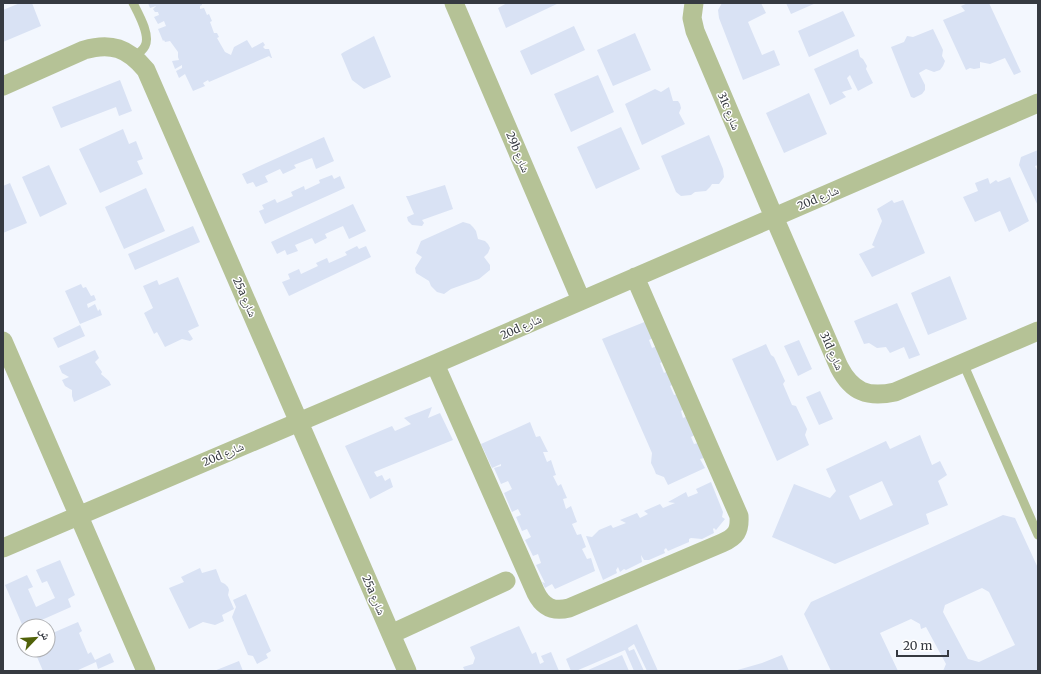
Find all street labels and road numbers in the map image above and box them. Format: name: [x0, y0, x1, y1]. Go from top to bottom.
street label: 31c شارع: [715, 90, 743, 132]
street label: 29b شارع: [503, 129, 533, 175]
street label: 20d شارع: [795, 183, 841, 213]
street label: 25a شارع: [230, 275, 260, 319]
street label: 20d شارع: [498, 312, 544, 342]
street label: 31d شارع: [817, 330, 847, 372]
street label: 20d شارع: [200, 439, 246, 469]
street label: 25a شارع: [359, 573, 389, 617]

